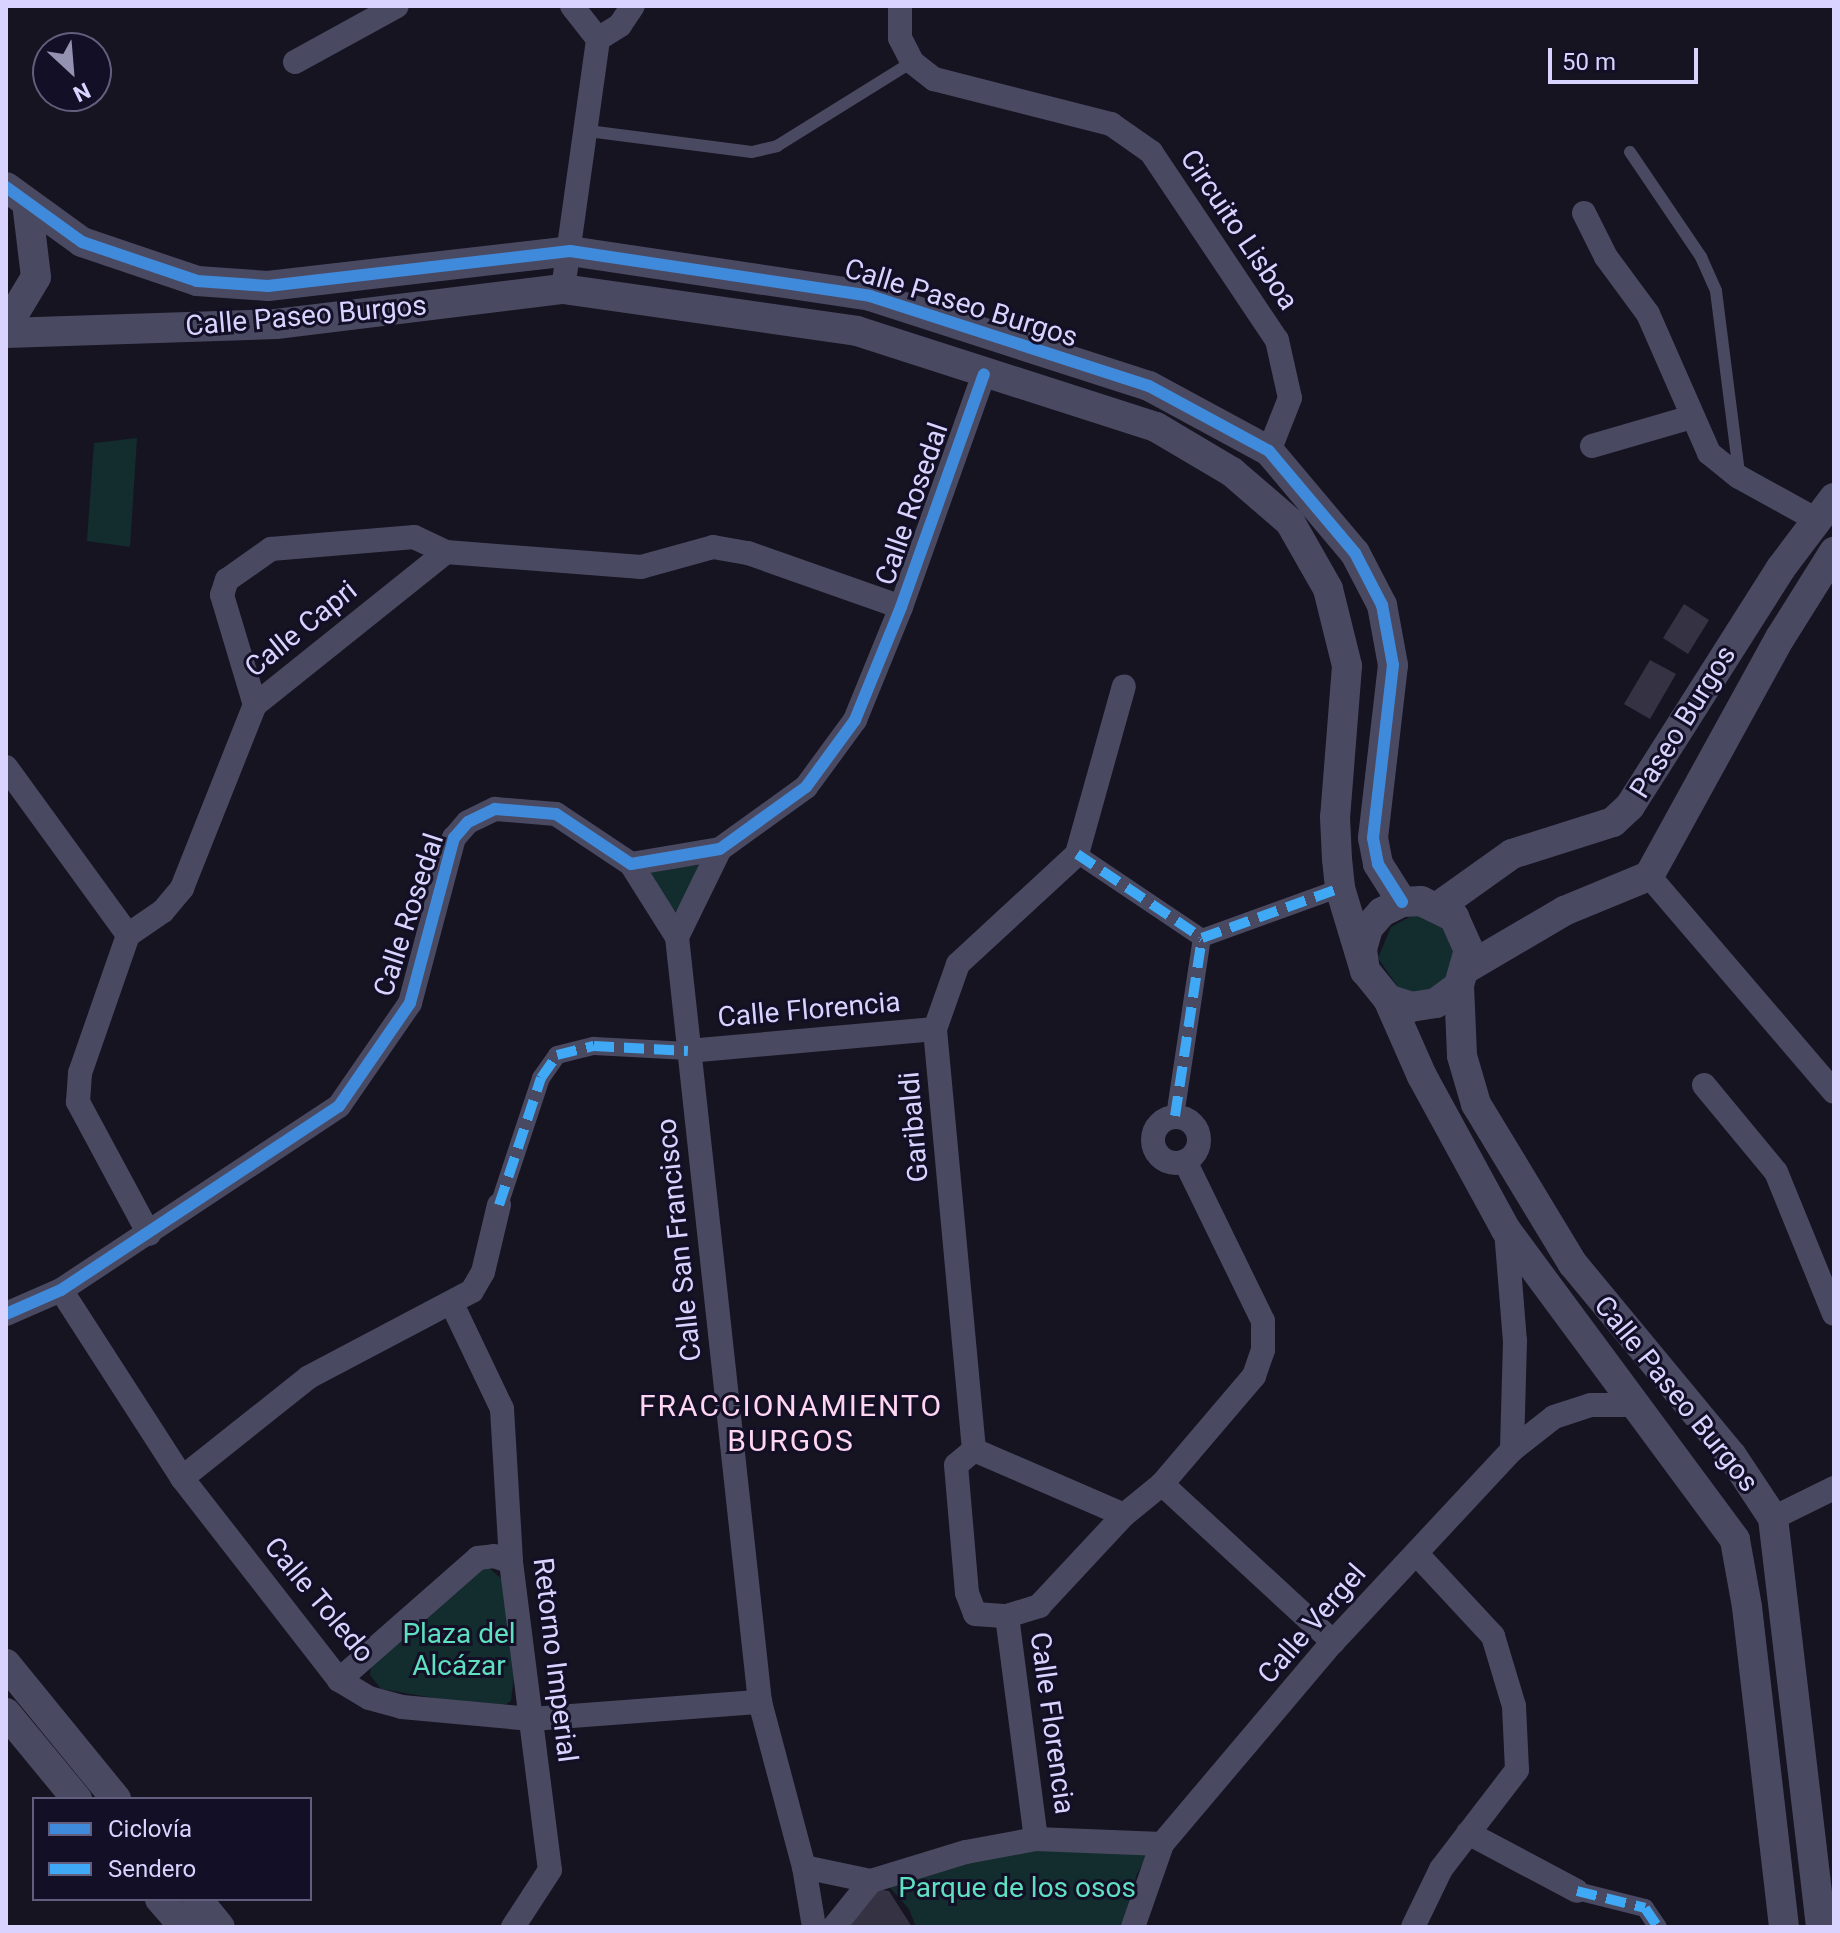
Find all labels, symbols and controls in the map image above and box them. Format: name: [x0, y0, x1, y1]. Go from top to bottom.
north arrow: [32, 32, 112, 112]
scale bar: [1552, 32, 1702, 82]
text: 50 m: [1562, 48, 1616, 76]
text: N: [69, 78, 94, 107]
street label: Circuito Lisboa: [1173, 143, 1305, 317]
street label: Calle Paseo Burgos: [840, 252, 1082, 354]
street label: Calle Paseo Burgos: [184, 289, 428, 343]
street label: Calle Rosedal: [869, 419, 955, 589]
street label: Calle Capri: [238, 574, 364, 684]
street label: Paseo Burgos: [1623, 640, 1743, 804]
street label: Calle Rosedal: [367, 829, 451, 1001]
street label: Calle Florencia: [716, 985, 902, 1035]
street label: Garibaldi: [892, 1070, 936, 1184]
street label: Calle San Francisco: [650, 1117, 708, 1363]
street label: Calle Paseo Burgos: [1587, 1289, 1765, 1499]
district label: FRACCIONAMIENTO BURGOS: [639, 1388, 943, 1458]
street label: Calle Toledo: [257, 1530, 381, 1670]
street label: Retorno Imperial: [526, 1556, 584, 1764]
street label: Calle Vergel: [1251, 1557, 1373, 1691]
park label: Plaza del Alcázar: [402, 1617, 516, 1683]
street label: Calle Florencia: [1023, 1630, 1081, 1816]
legend: [32, 1797, 312, 1901]
text: Ciclovía: [108, 1815, 192, 1843]
text: Sendero: [108, 1855, 196, 1883]
park label: Parque de los osos: [898, 1871, 1136, 1905]

